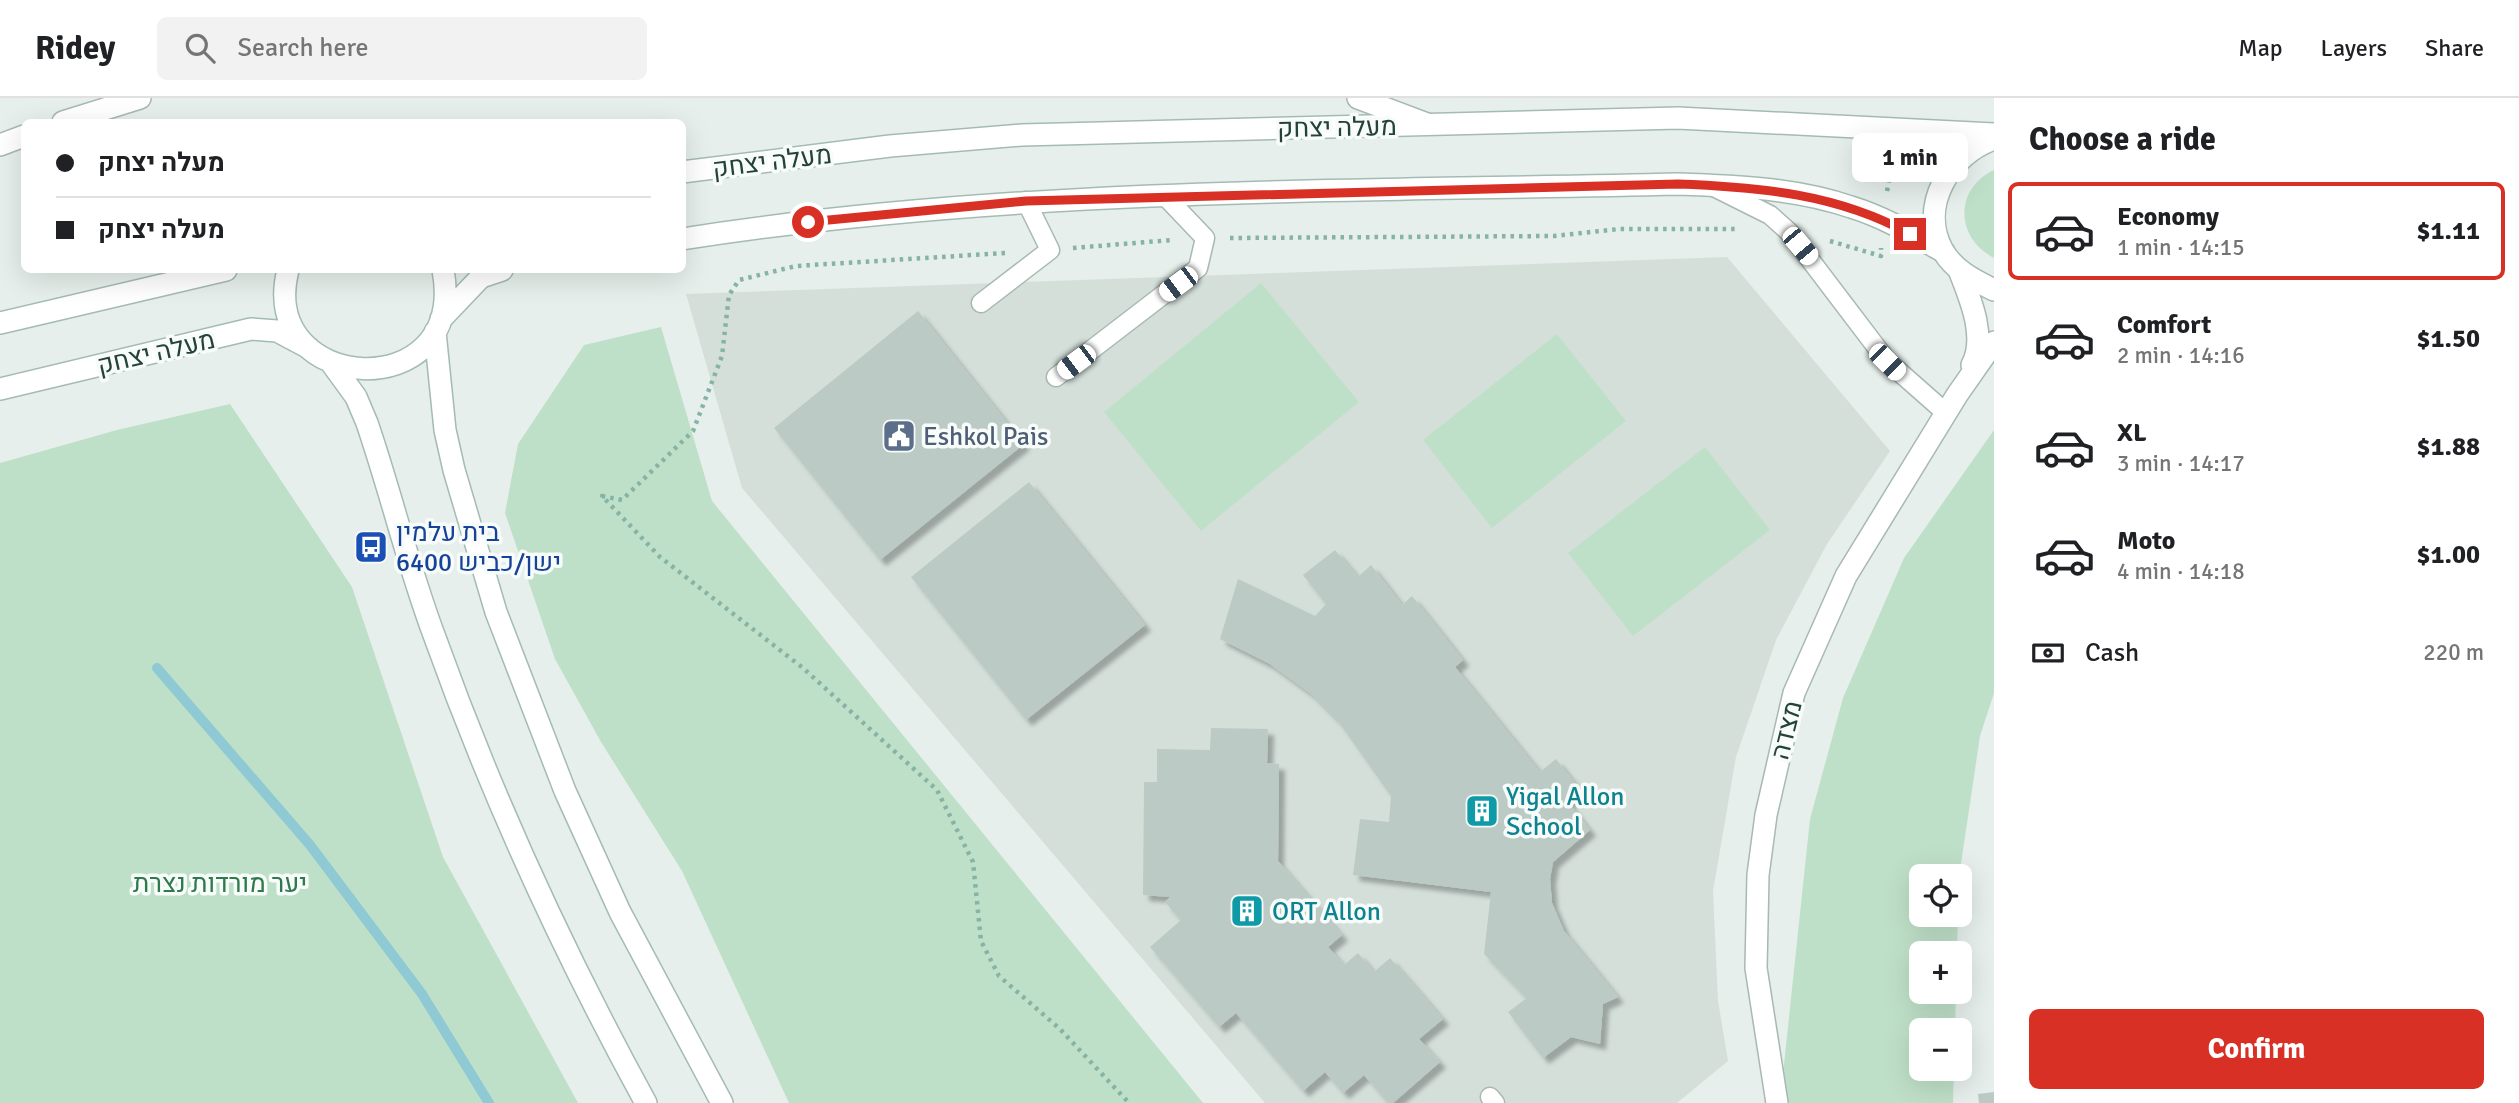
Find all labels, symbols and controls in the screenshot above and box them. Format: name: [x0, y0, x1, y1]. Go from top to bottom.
search box: [157, 17, 647, 80]
text: Ridey: [35, 28, 115, 69]
icon: search: [181, 29, 219, 67]
text: Search here: [237, 32, 369, 64]
text: Map: [2238, 33, 2283, 63]
text: Layers: [2321, 33, 2387, 63]
text: Share: [2425, 33, 2484, 63]
street label: מעלה יצחק: [1277, 111, 1397, 145]
text: Choose a ride: [2029, 120, 2216, 159]
callout: 1 min: [1852, 132, 1968, 181]
street label: מעלה יצחק: [711, 139, 834, 185]
text: 1 min: [1882, 143, 1938, 172]
text: מעלה יצחק: [98, 147, 225, 179]
icon: car: [2033, 200, 2096, 263]
text: Economy: [2117, 201, 2219, 233]
route start: [792, 206, 824, 238]
text: מעלה יצחק: [98, 214, 225, 246]
text: $1.11: [2416, 215, 2480, 247]
route end: [1894, 218, 1926, 250]
car: [1779, 223, 1822, 269]
text: 1 min · 14:15: [2117, 233, 2245, 262]
car: [1155, 263, 1202, 305]
icon: car: [2033, 308, 2096, 371]
text: Comfort: [2117, 309, 2211, 341]
text: $1.50: [2416, 323, 2480, 355]
street label: מעלה יצחק: [94, 324, 218, 382]
car: [1865, 340, 1910, 384]
car: [1053, 341, 1100, 383]
text: 2 min · 14:16: [2117, 341, 2245, 370]
icon: car: [2033, 416, 2096, 479]
public building icon: Eshkol Pais: [880, 417, 918, 455]
text: XL: [2117, 417, 2147, 449]
place label: Eshkol Pais: [923, 421, 1048, 453]
text: $1.88: [2416, 431, 2480, 463]
text: 3 min · 14:17: [2117, 449, 2245, 478]
place label: בית עלמין ישן/כביש 6400: [396, 517, 561, 579]
icon: car: [2033, 524, 2096, 587]
text: Moto: [2117, 525, 2175, 557]
bus stop icon: בית עלמין ישן/כביש 6400: [352, 528, 390, 566]
text: $1.00: [2416, 539, 2480, 571]
text: 4 min · 14:18: [2117, 557, 2245, 586]
icon: cash: [2029, 634, 2067, 672]
text: Cash: [2085, 637, 2139, 669]
text: 220 m: [2423, 638, 2484, 667]
street label: מצדה: [1764, 697, 1810, 763]
place label: Yigal Allon School: [1506, 781, 1624, 843]
building icon: Yigal Allon School: [1463, 792, 1501, 830]
map controls: [1909, 864, 1972, 1081]
button: locate: [1909, 864, 1972, 927]
park label: יער מורדות נצרת: [133, 868, 307, 900]
building icon: ORT Allon: [1228, 892, 1266, 930]
place label: ORT Allon: [1272, 896, 1381, 928]
button: +: [1909, 941, 1972, 1004]
button: Confirm: [2029, 1009, 2484, 1089]
button: −: [1909, 1018, 1972, 1081]

